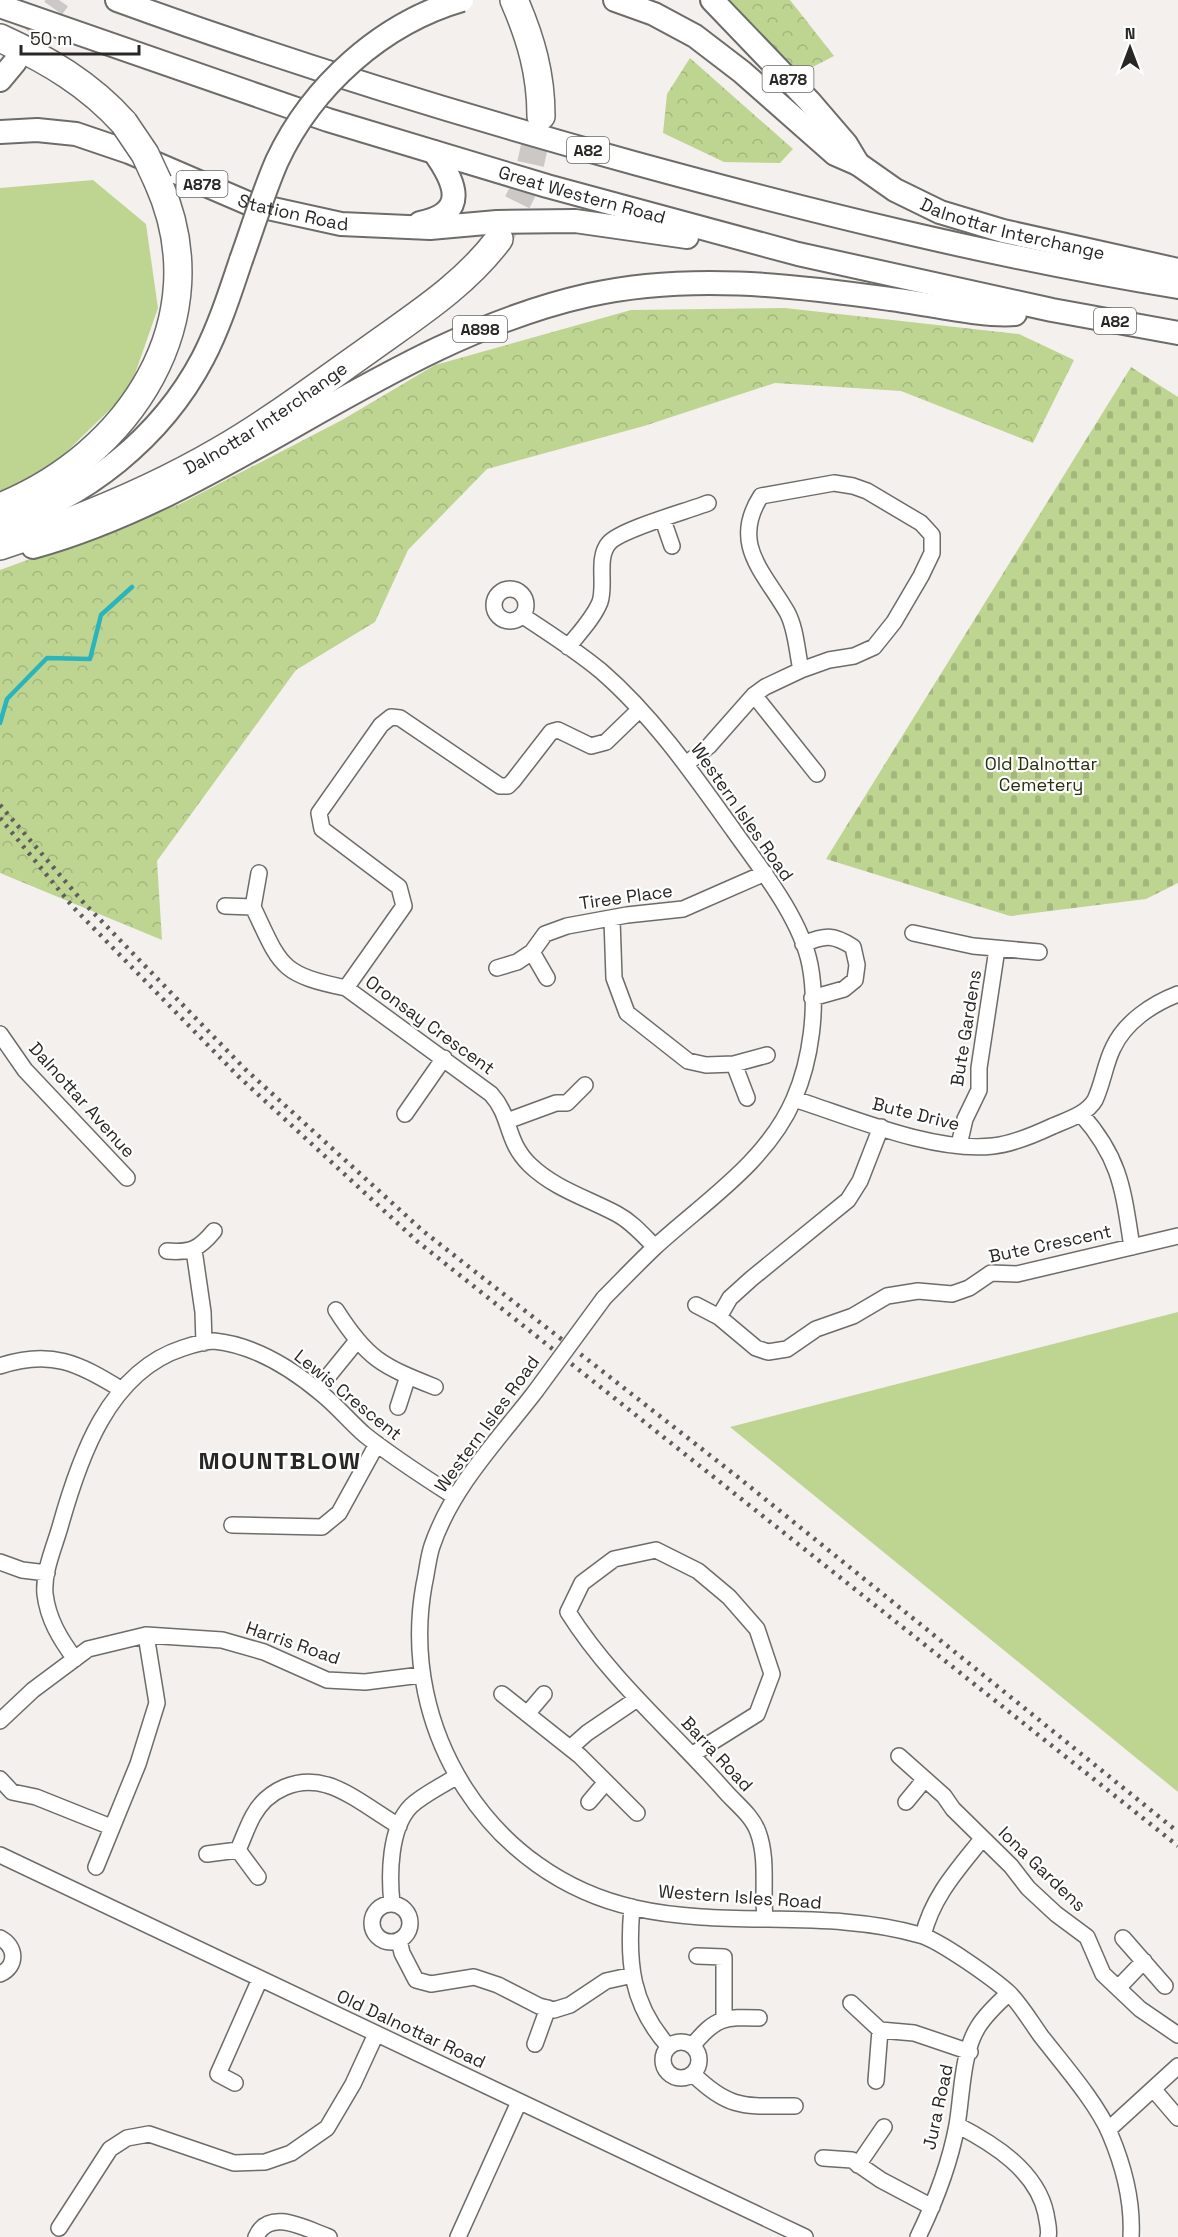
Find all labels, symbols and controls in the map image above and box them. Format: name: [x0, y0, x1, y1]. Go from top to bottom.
scale bar: [21, 18, 140, 56]
north arrow: [1100, 18, 1160, 78]
text: N: [1125, 23, 1135, 44]
text: 50 m: [30, 27, 72, 50]
road number: A878: [762, 66, 814, 92]
road number: A82: [567, 137, 609, 163]
street label: Great Western Road: [496, 160, 668, 229]
road number: A878: [176, 171, 228, 197]
street label: Station Road: [234, 188, 349, 235]
street label: Dalnottar Interchange: [916, 192, 1107, 264]
road number: A82: [1094, 308, 1136, 334]
road number: A898: [453, 316, 507, 342]
street label: Dalnottar Interchange: [180, 357, 352, 479]
street label: Western Isles Road: [686, 738, 799, 885]
park label: Old Dalnottar Cemetery: [985, 752, 1098, 796]
street label: Tiree Place: [578, 879, 674, 914]
street label: Bute Gardens: [945, 968, 986, 1088]
street label: Oronsay Crescent: [361, 970, 500, 1079]
street label: Dalnottar Avenue: [24, 1037, 140, 1162]
street label: Bute Drive: [870, 1092, 962, 1135]
street label: Bute Crescent: [986, 1219, 1113, 1268]
street label: Lewis Crescent: [290, 1344, 407, 1445]
street label: Western Isles Road: [429, 1351, 544, 1497]
district label: MOUNTBLOW: [198, 1445, 362, 1476]
street label: Harris Road: [243, 1616, 343, 1669]
street label: Barra Road: [677, 1711, 758, 1796]
street label: Iona Gardens: [994, 1821, 1091, 1916]
street label: Western Isles Road: [658, 1879, 823, 1914]
street label: Old Dalnottar Road: [333, 1984, 489, 2073]
street label: Jura Road: [917, 2062, 958, 2152]

